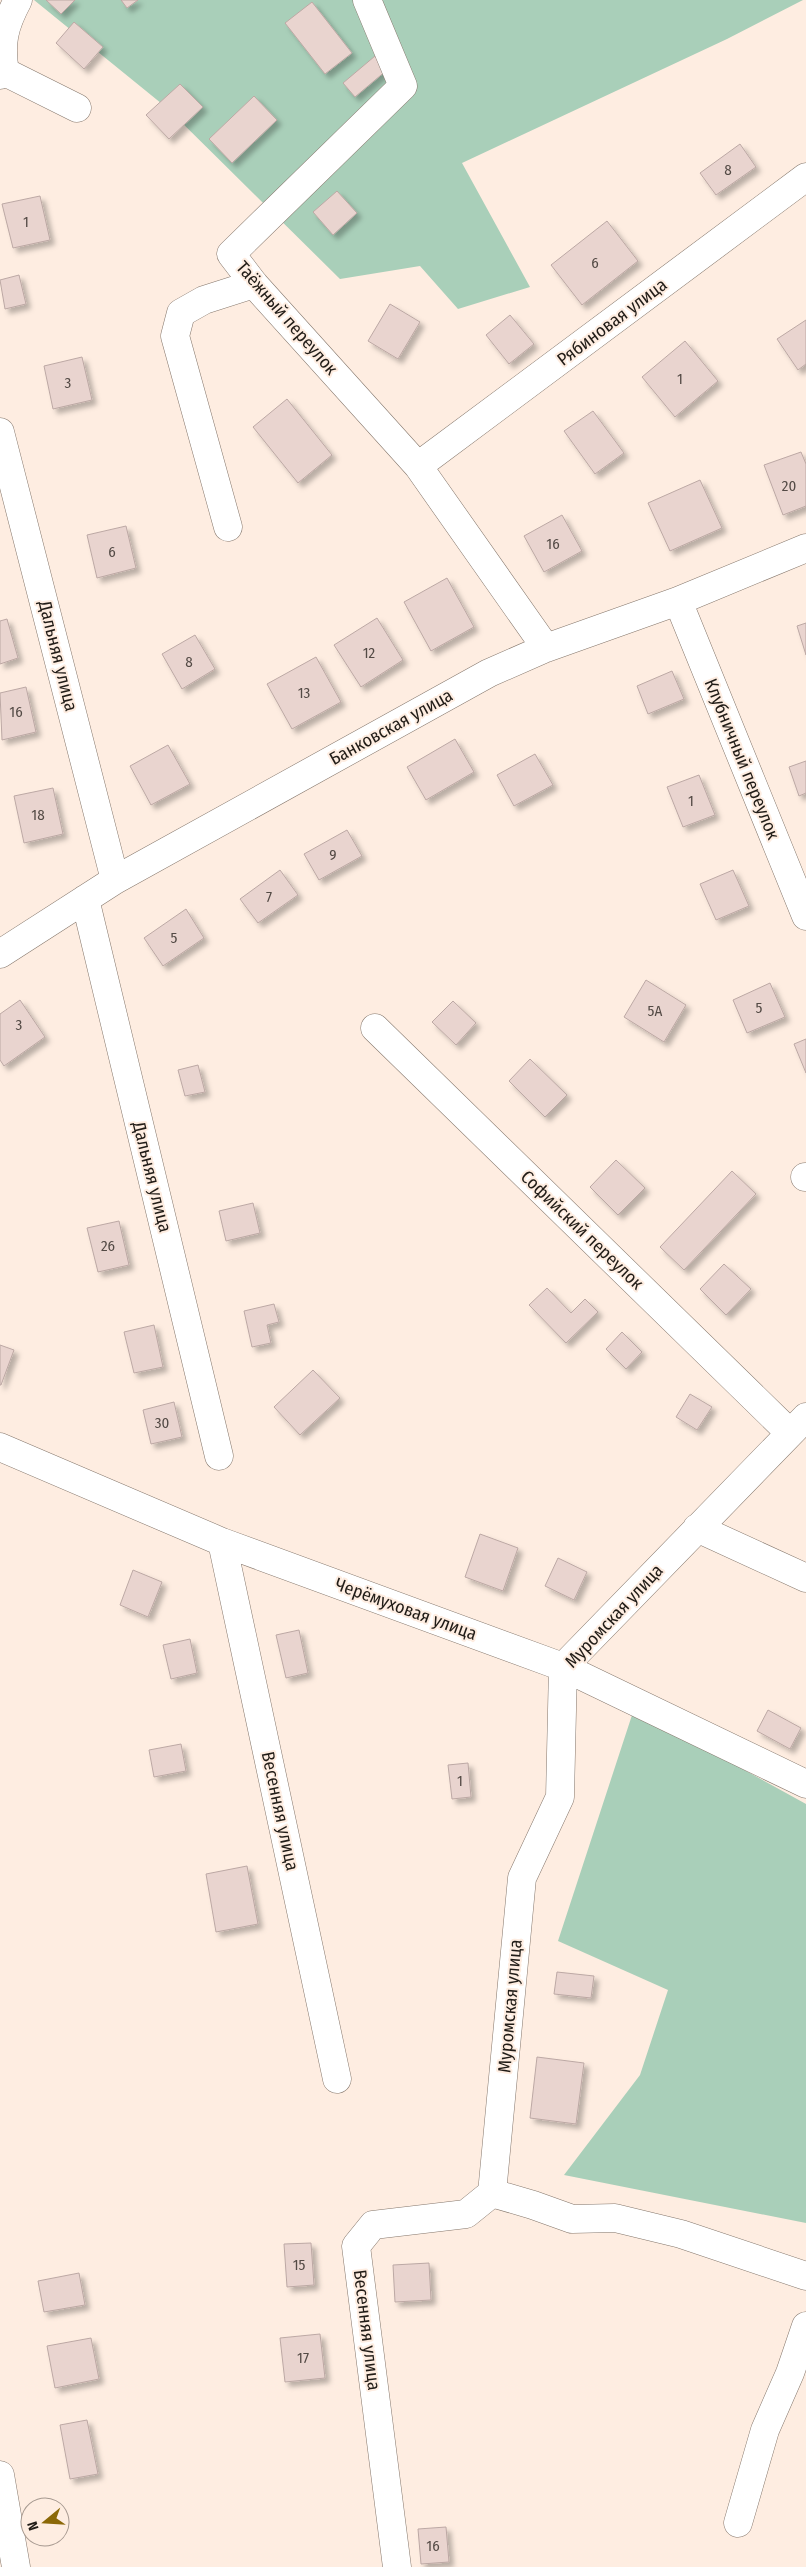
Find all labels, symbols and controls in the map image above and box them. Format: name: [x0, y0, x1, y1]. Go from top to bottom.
house number: 8: [724, 161, 732, 179]
house number: 1: [23, 213, 29, 231]
house number: 6: [591, 254, 599, 272]
street label: Таёжный переулок: [232, 257, 343, 380]
street label: Рябиновая улица: [553, 273, 671, 370]
house number: 1: [677, 370, 683, 388]
house number: 3: [65, 374, 72, 392]
house number: 20: [782, 477, 796, 495]
house number: 16: [546, 535, 560, 553]
house number: 6: [108, 543, 116, 561]
street label: Дальняя улица: [33, 597, 82, 714]
house number: 12: [363, 644, 376, 662]
house number: 8: [185, 653, 193, 671]
street label: Клубничный переулок: [700, 675, 785, 843]
house number: 13: [298, 684, 311, 702]
street label: Банковская улица: [326, 684, 457, 770]
house number: 16: [9, 703, 23, 721]
house number: 1: [688, 792, 694, 810]
house number: 18: [31, 806, 45, 824]
house number: 9: [329, 846, 337, 864]
house number: 7: [266, 888, 272, 906]
house number: 5: [171, 929, 178, 947]
house number: 5: [756, 999, 763, 1017]
house number: 5А: [648, 1002, 662, 1020]
house number: 3: [16, 1016, 23, 1034]
street label: Дальняя улица: [127, 1118, 176, 1235]
street label: Софийский переулок: [516, 1166, 648, 1295]
house number: 26: [101, 1237, 115, 1255]
house number: 30: [155, 1414, 169, 1432]
street label: Муромская улица: [560, 1559, 668, 1672]
street label: Черёмуховая улица: [332, 1573, 480, 1645]
street label: Весенняя улица: [257, 1749, 303, 1873]
house number: 1: [457, 1772, 463, 1790]
street label: Муромская улица: [493, 1938, 527, 2074]
house number: 15: [293, 2256, 305, 2274]
street label: Весенняя улица: [349, 2268, 385, 2392]
house number: 17: [297, 2349, 309, 2367]
north arrow: [20, 2497, 70, 2547]
text: N: [24, 2519, 42, 2532]
house number: 16: [426, 2537, 440, 2555]

